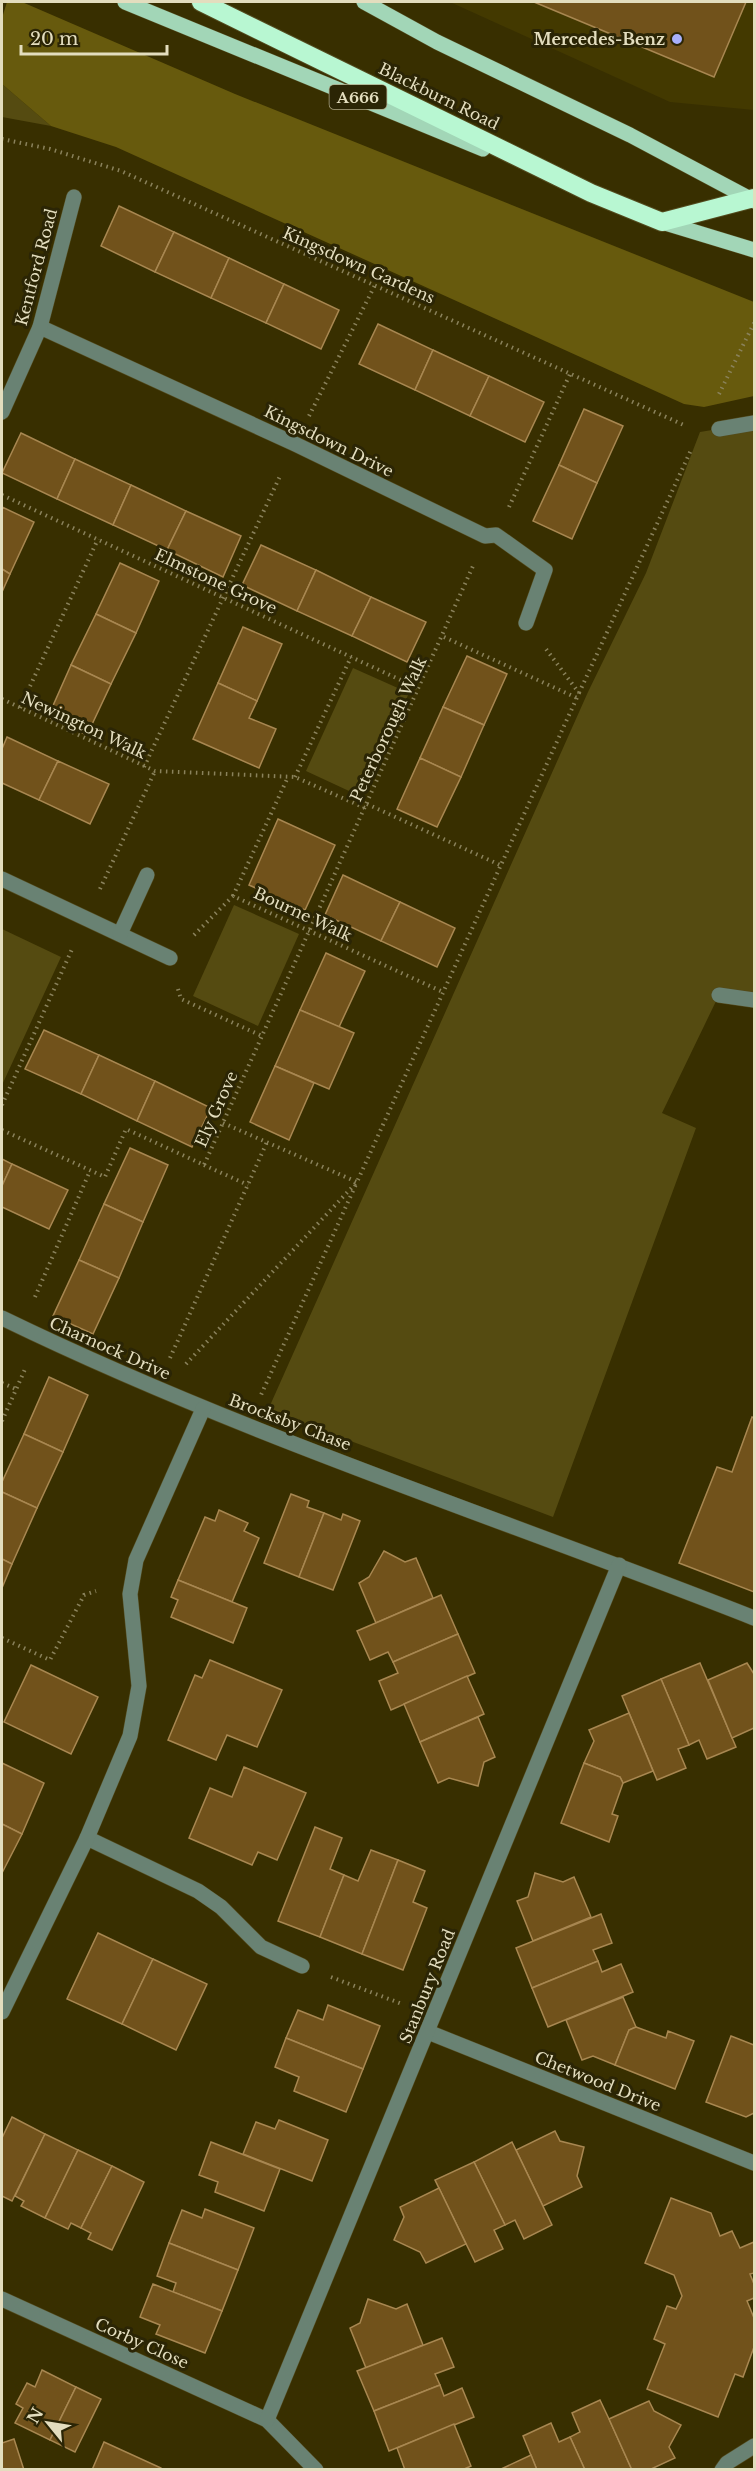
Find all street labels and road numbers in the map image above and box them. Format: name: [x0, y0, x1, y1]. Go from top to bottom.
street label: Blackburn Road: [375, 58, 503, 134]
road number: A666: [330, 85, 386, 109]
street label: Kentford Road: [11, 206, 61, 328]
street label: Kingsdown Gardens: [280, 222, 438, 308]
street label: Kingsdown Drive: [261, 401, 397, 481]
street label: Elmstone Grove: [152, 544, 280, 618]
street label: Peterborough Walk: [346, 653, 431, 805]
street label: Newington Walk: [18, 687, 150, 763]
street label: Bourne Walk: [250, 882, 356, 946]
street label: Ely Grove: [190, 1068, 242, 1150]
street label: Charnock Drive: [46, 1312, 174, 1384]
street label: Brocksby Chase: [226, 1389, 354, 1455]
street label: Stanbury Road: [395, 1926, 459, 2046]
street label: Chetwood Drive: [532, 2047, 664, 2115]
street label: Corby Close: [92, 2313, 192, 2373]

